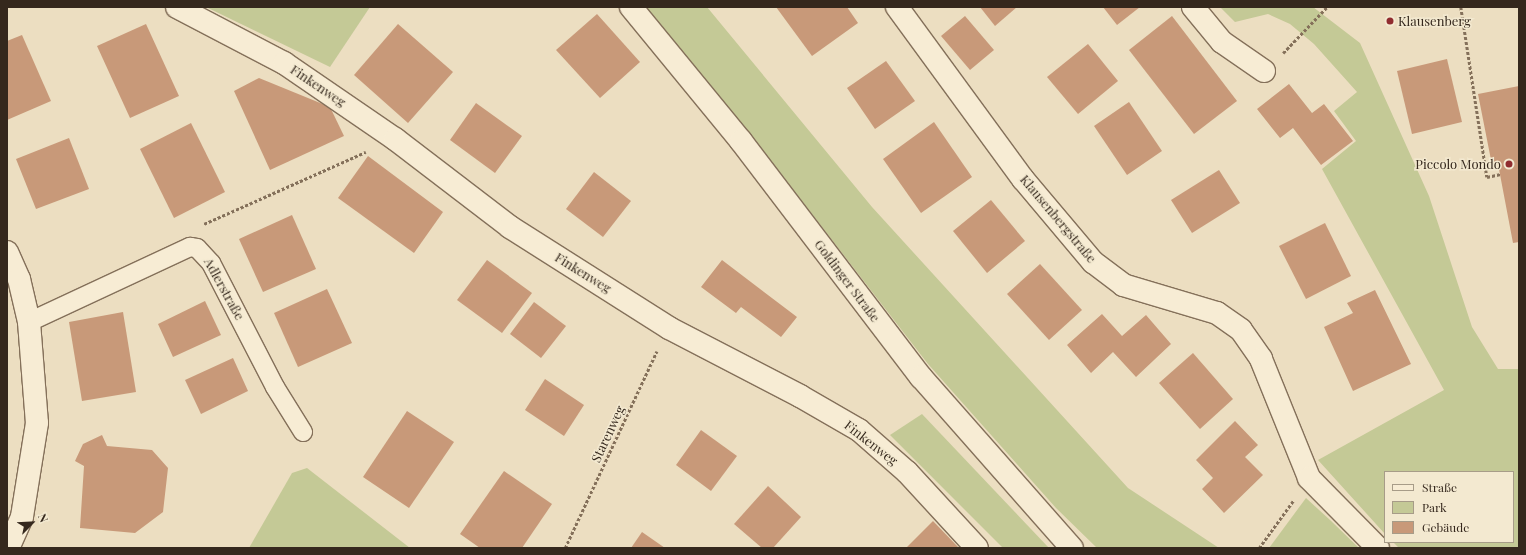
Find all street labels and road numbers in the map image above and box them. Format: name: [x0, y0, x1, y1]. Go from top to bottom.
street label: Finkenweg: [287, 62, 349, 110]
street label: Klausenbergstraße: [1017, 172, 1099, 266]
street label: Goldinger Straße: [811, 237, 883, 325]
street label: Finkenweg: [552, 250, 614, 296]
street label: Adlerstraße: [201, 255, 247, 323]
street label: Starenweg: [588, 403, 628, 465]
street label: Finkenweg: [841, 417, 901, 469]

